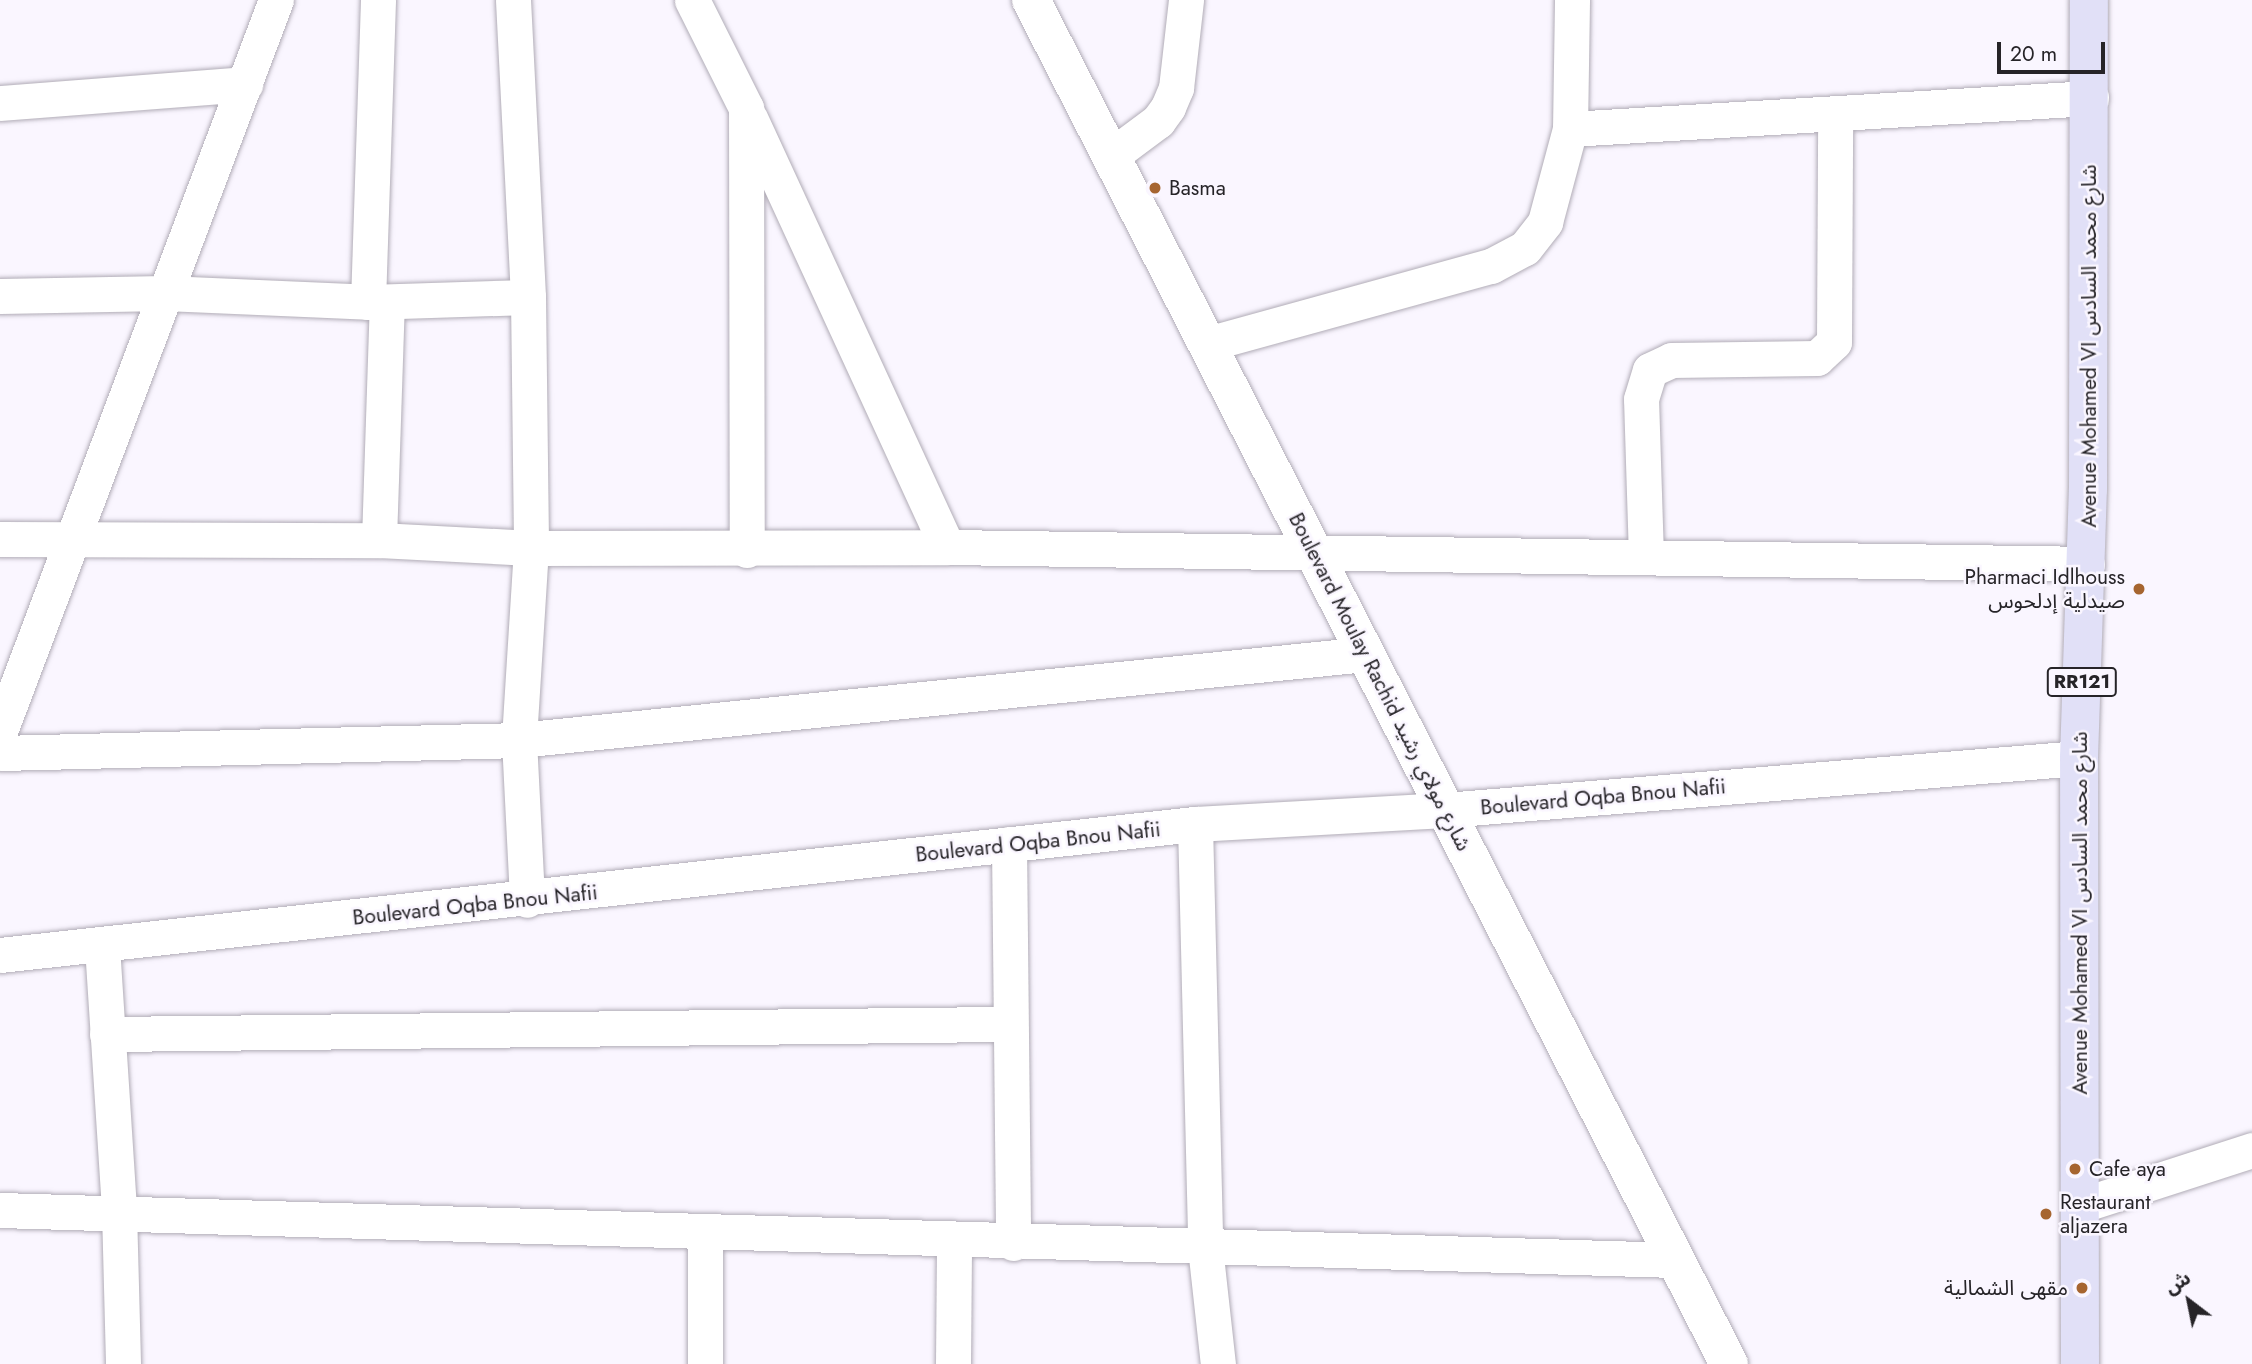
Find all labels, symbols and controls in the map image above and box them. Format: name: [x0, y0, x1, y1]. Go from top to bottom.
scale bar: [2000, 28, 2108, 72]
text: 20 m: [2010, 39, 2057, 69]
street label: Avenue Mohamed VI شارع محمد السادس: [2076, 164, 2102, 528]
place label: Basma: [1169, 175, 1226, 201]
marker: Basma: [1147, 180, 1163, 196]
street label: Boulevard Moulay Rachid شارع مولاي رشيد: [1283, 509, 1477, 855]
place label: Pharmaci Idlhouss صيدلية إدلحوس: [1964, 564, 2125, 614]
marker: Pharmaci Idlhouss صيدلية إدلحوس: [2131, 581, 2147, 597]
road number: RR121: [2045, 666, 2119, 698]
street label: Avenue Mohamed VI شارع محمد السادس: [2067, 731, 2093, 1095]
street label: Boulevard Oqba Bnou Nafii: [1479, 774, 1727, 820]
street label: Boulevard Oqba Bnou Nafii: [914, 817, 1162, 867]
street label: Boulevard Oqba Bnou Nafii: [351, 880, 599, 930]
place label: Cafe aya: [2089, 1156, 2166, 1182]
marker: Cafe aya: [2067, 1161, 2083, 1177]
place label: Restaurant aljazera: [2060, 1189, 2151, 1239]
marker: Restaurant aljazera: [2038, 1206, 2054, 1222]
text: ش: [2159, 1264, 2196, 1301]
north arrow: [2154, 1266, 2224, 1336]
place label: مقهى الشمالية: [1944, 1275, 2068, 1301]
marker: مقهى الشمالية: [2074, 1280, 2090, 1296]

